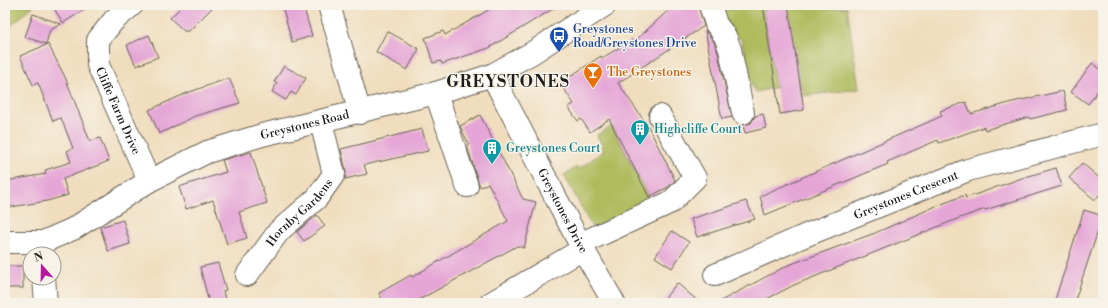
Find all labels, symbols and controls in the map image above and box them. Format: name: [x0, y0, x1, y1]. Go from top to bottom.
place label: Greystones Road/Greystones Drive: [573, 22, 697, 51]
bus stop icon: Greystones Road/Greystones Drive: [548, 25, 570, 53]
bar icon: The Greystones: [582, 61, 604, 89]
street label: Cliffe Farm Drive: [92, 65, 143, 157]
place label: The Greystones: [607, 65, 691, 80]
district label: GREYSTONES: [446, 72, 570, 92]
street label: Greystones Road: [259, 107, 351, 143]
building icon: Highcliffe Court: [629, 118, 651, 146]
place label: Highcliffe Court: [654, 122, 743, 137]
building icon: Greystones Court: [481, 137, 503, 165]
place label: Greystones Court: [506, 141, 601, 156]
street label: Greystones Drive: [534, 166, 591, 256]
street label: Greystones Crescent: [852, 167, 961, 223]
street label: Hornby Gardens: [263, 176, 336, 249]
north arrow: [22, 246, 62, 286]
text: N: [32, 249, 46, 266]

